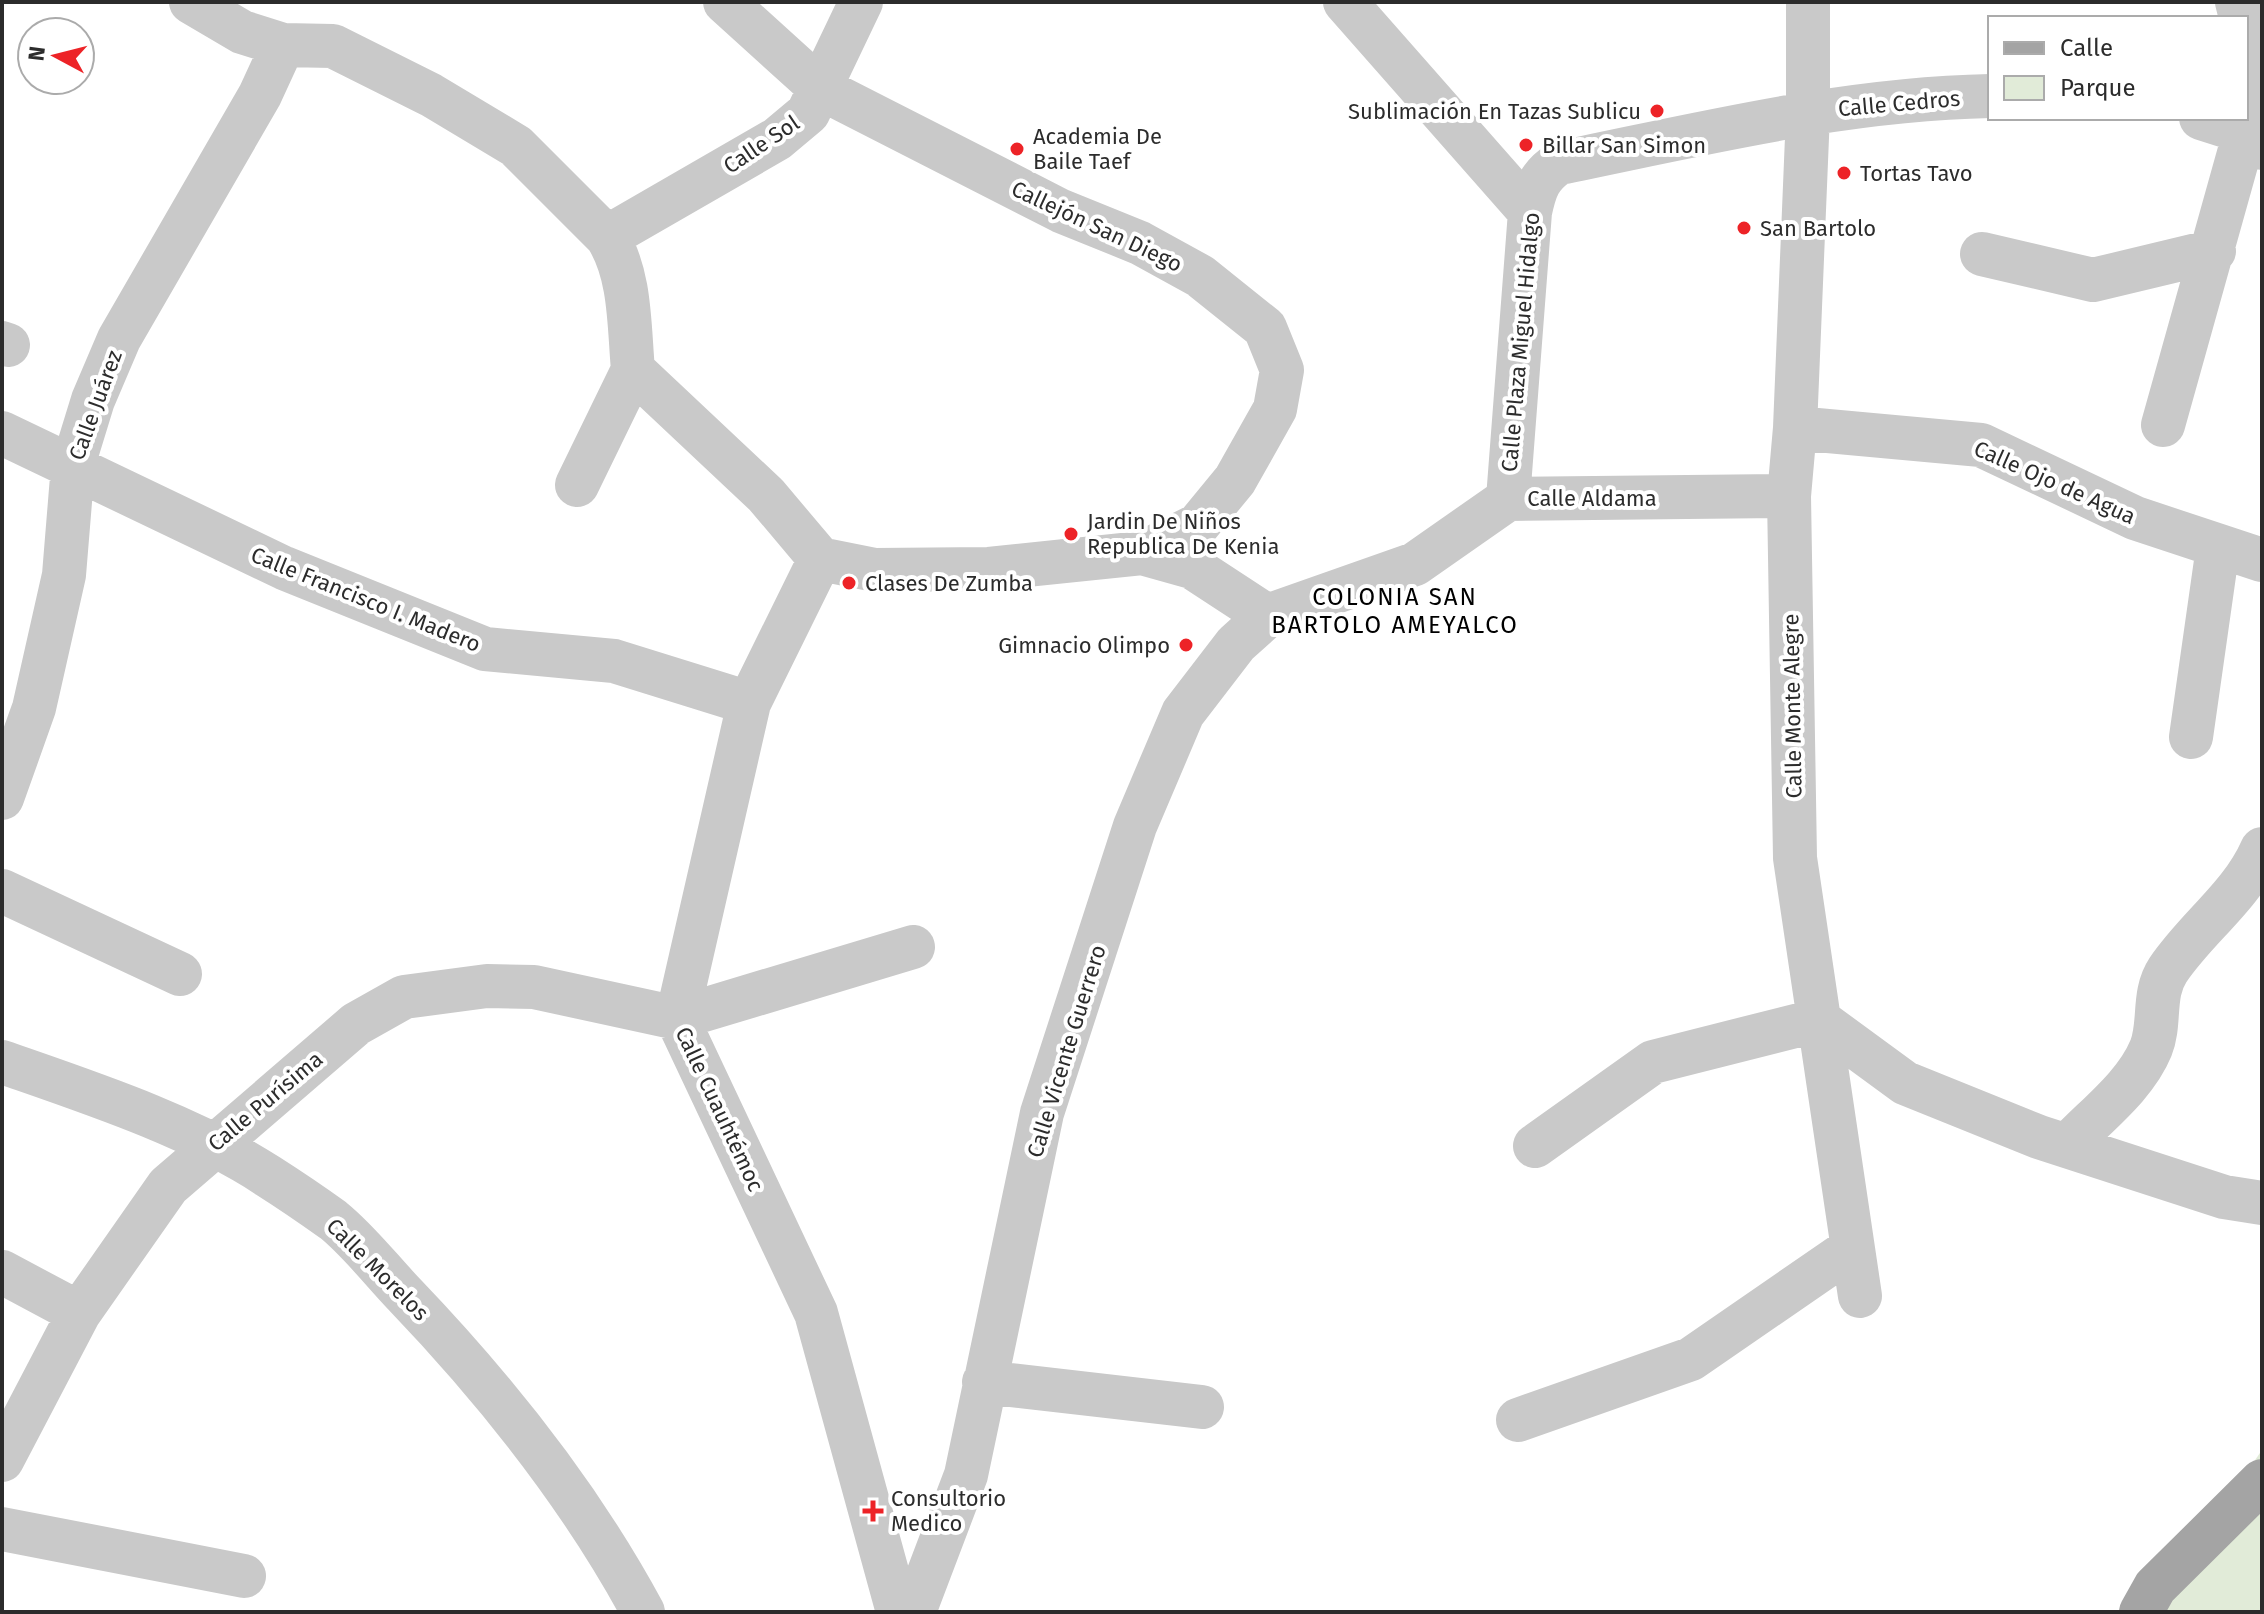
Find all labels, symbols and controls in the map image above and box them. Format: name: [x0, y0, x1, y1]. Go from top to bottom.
north arrow: [16, 16, 96, 96]
legend: [1988, 16, 2248, 120]
text: Calle: [2060, 34, 2113, 62]
text: N: [22, 45, 51, 63]
text: Parque: [2060, 74, 2136, 102]
street label: Calle Cedros: [1837, 85, 1961, 122]
place label: Sublimación En Tazas Sublicu: [1348, 98, 1641, 125]
marker: Sublimación En Tazas Sublicu: [1648, 102, 1666, 120]
street label: Calle Sol: [718, 109, 804, 180]
place label: Academia De Baile Taef: [1033, 123, 1162, 175]
place label: Billar San Simon: [1542, 132, 1706, 159]
marker: Billar San Simon: [1517, 136, 1535, 154]
marker: Academia De Baile Taef: [1008, 140, 1026, 158]
place label: Tortas Tavo: [1860, 160, 1973, 187]
marker: Tortas Tavo: [1835, 164, 1853, 182]
street label: Callejón San Diego: [1007, 175, 1186, 278]
street label: Calle Plaza Miguel Hidalgo: [1496, 211, 1545, 473]
place label: San Bartolo: [1760, 215, 1876, 242]
marker: San Bartolo: [1735, 219, 1753, 237]
street label: Calle Juárez: [63, 346, 128, 464]
street label: Calle Ojo de Agua: [1970, 435, 2140, 530]
street label: Calle Aldama: [1527, 485, 1657, 512]
place label: Jardin De Niños Republica De Kenia: [1087, 508, 1279, 560]
marker: Jardin De Niños Republica De Kenia: [1062, 525, 1080, 543]
street label: Calle Francisco I. Madero: [247, 541, 485, 658]
place label: Clases De Zumba: [865, 570, 1033, 597]
marker: Clases De Zumba: [840, 574, 858, 592]
district label: COLONIA SAN BARTOLO AMEYALCO: [1271, 583, 1519, 639]
street label: Calle Monte Alegre: [1777, 613, 1808, 799]
place label: Gimnacio Olimpo: [998, 632, 1170, 659]
marker: Gimnacio Olimpo: [1177, 636, 1195, 654]
street label: Calle Vicente Guerrero: [1021, 942, 1112, 1161]
street label: Calle Cuauhtémoc: [670, 1023, 770, 1196]
street label: Calle Purísima: [202, 1046, 328, 1157]
street label: Calle Morelos: [321, 1213, 434, 1326]
place label: Consultorio Medico: [891, 1485, 1006, 1537]
marker: Consultorio Medico: [862, 1500, 884, 1522]

